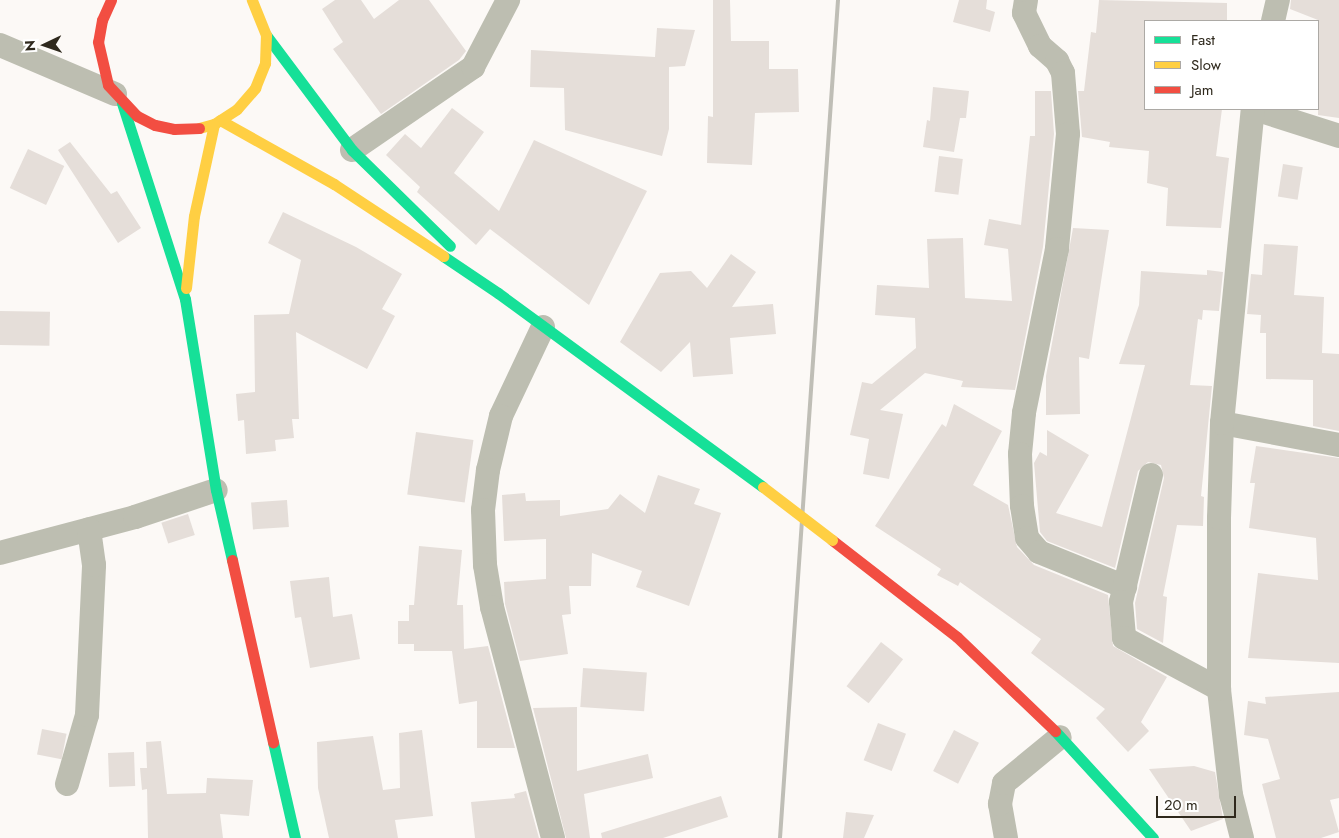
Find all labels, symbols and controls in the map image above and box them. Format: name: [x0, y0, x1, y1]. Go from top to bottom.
north arrow: [20, 20, 70, 70]
legend: [1144, 20, 1319, 110]
text: Fast: [1191, 29, 1215, 51]
text: N: [20, 40, 40, 52]
text: Slow: [1191, 54, 1221, 76]
text: Jam: [1191, 79, 1214, 101]
scale bar: [1159, 786, 1239, 818]
text: 20 m: [1164, 794, 1198, 816]

